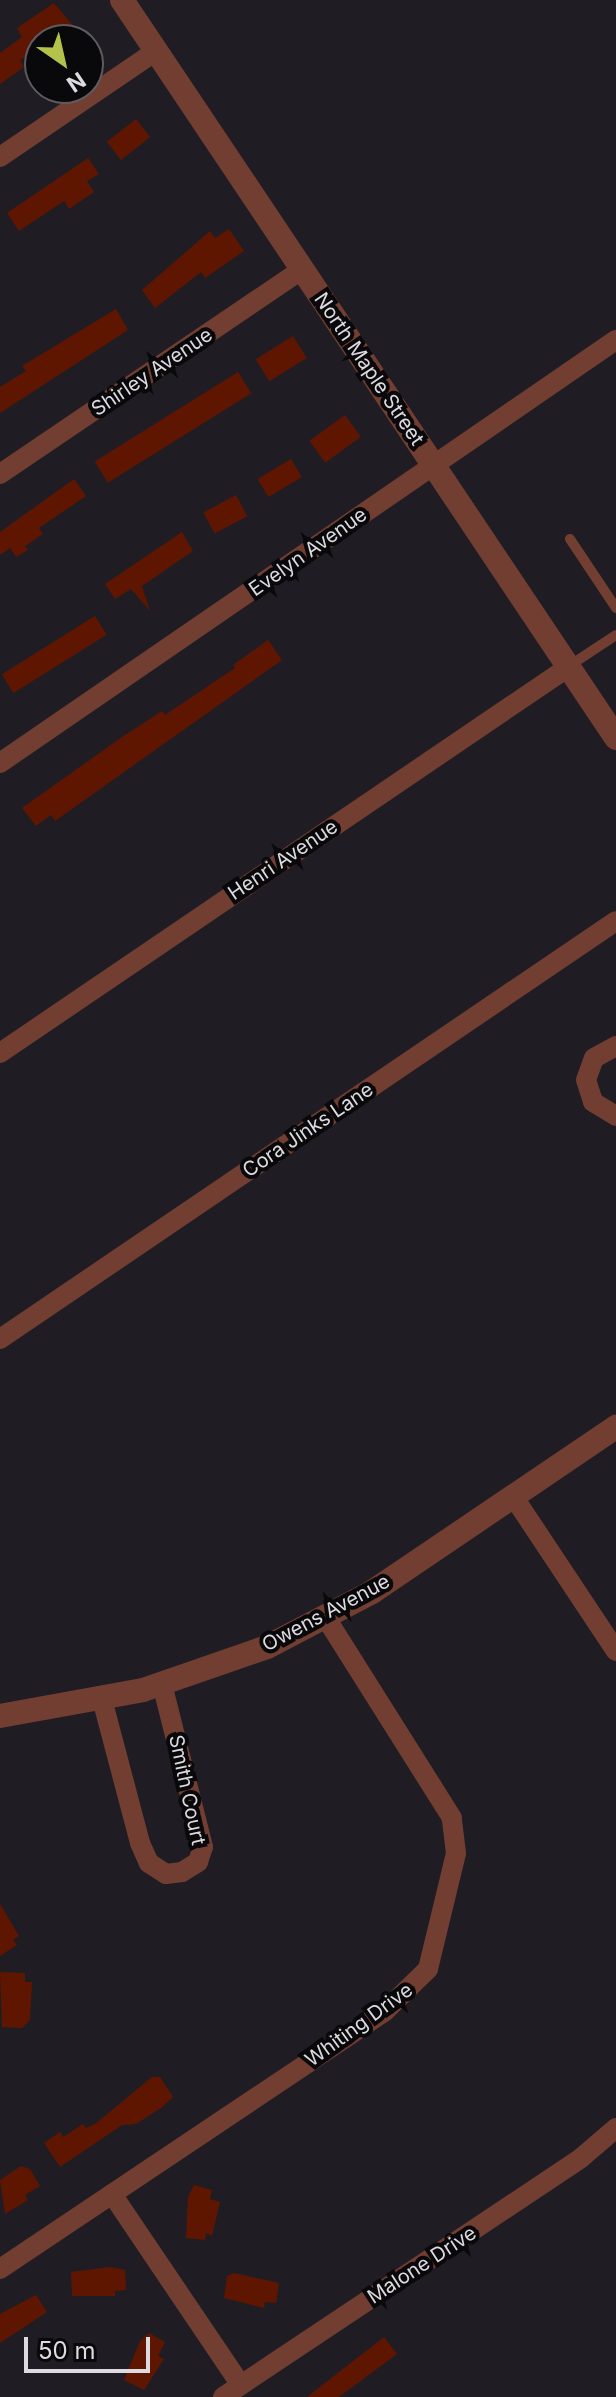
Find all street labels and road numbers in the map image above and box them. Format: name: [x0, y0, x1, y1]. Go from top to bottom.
street label: North Maple Street: [309, 288, 429, 450]
street label: Shirley Avenue: [87, 323, 217, 421]
street label: Evelyn Avenue: [244, 502, 372, 602]
street label: Henri Avenue: [224, 815, 342, 905]
street label: Cora Jinks Lane: [238, 1077, 378, 1183]
street label: Owens Avenue: [258, 1569, 394, 1657]
street label: Smith Court: [164, 1733, 210, 1847]
street label: Whiting Drive: [301, 1978, 417, 2072]
street label: Malone Drive: [363, 2221, 481, 2309]

